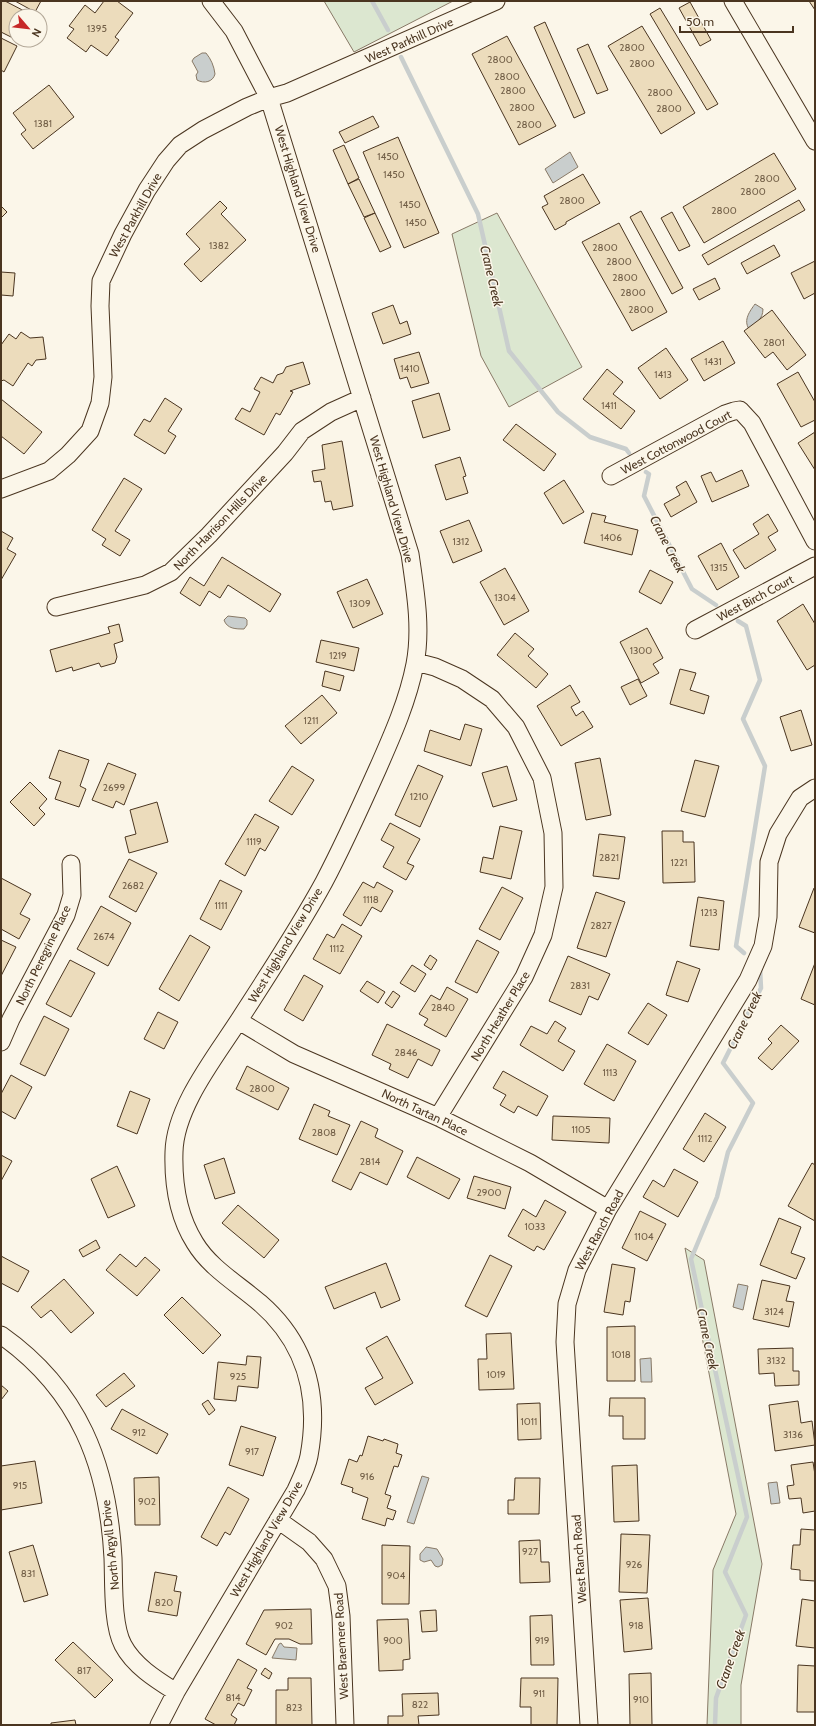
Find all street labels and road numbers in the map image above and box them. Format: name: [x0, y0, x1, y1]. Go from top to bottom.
street label: West Parkhill Drive: [363, 14, 455, 66]
street label: West Highland View Drive: [272, 124, 324, 254]
street label: West Parkhill Drive: [105, 170, 165, 260]
street label: West Cottonwood Court: [618, 407, 734, 477]
street label: West Highland View Drive: [367, 434, 417, 564]
street label: North Harrison Hills Drive: [170, 471, 270, 573]
street label: West Birch Court: [714, 572, 796, 624]
street label: West Highland View Drive: [245, 885, 325, 1005]
street label: North Peregrine Place: [12, 903, 74, 1007]
street label: North Heather Place: [467, 968, 533, 1064]
street label: North Tartan Place: [380, 1085, 470, 1139]
street label: West Ranch Road: [571, 1187, 627, 1273]
street label: West Highland View Drive: [227, 1478, 305, 1600]
street label: North Argyll Drive: [98, 1499, 122, 1591]
street label: West Ranch Road: [568, 1514, 590, 1604]
street label: West Braemere Road: [331, 1592, 351, 1700]

